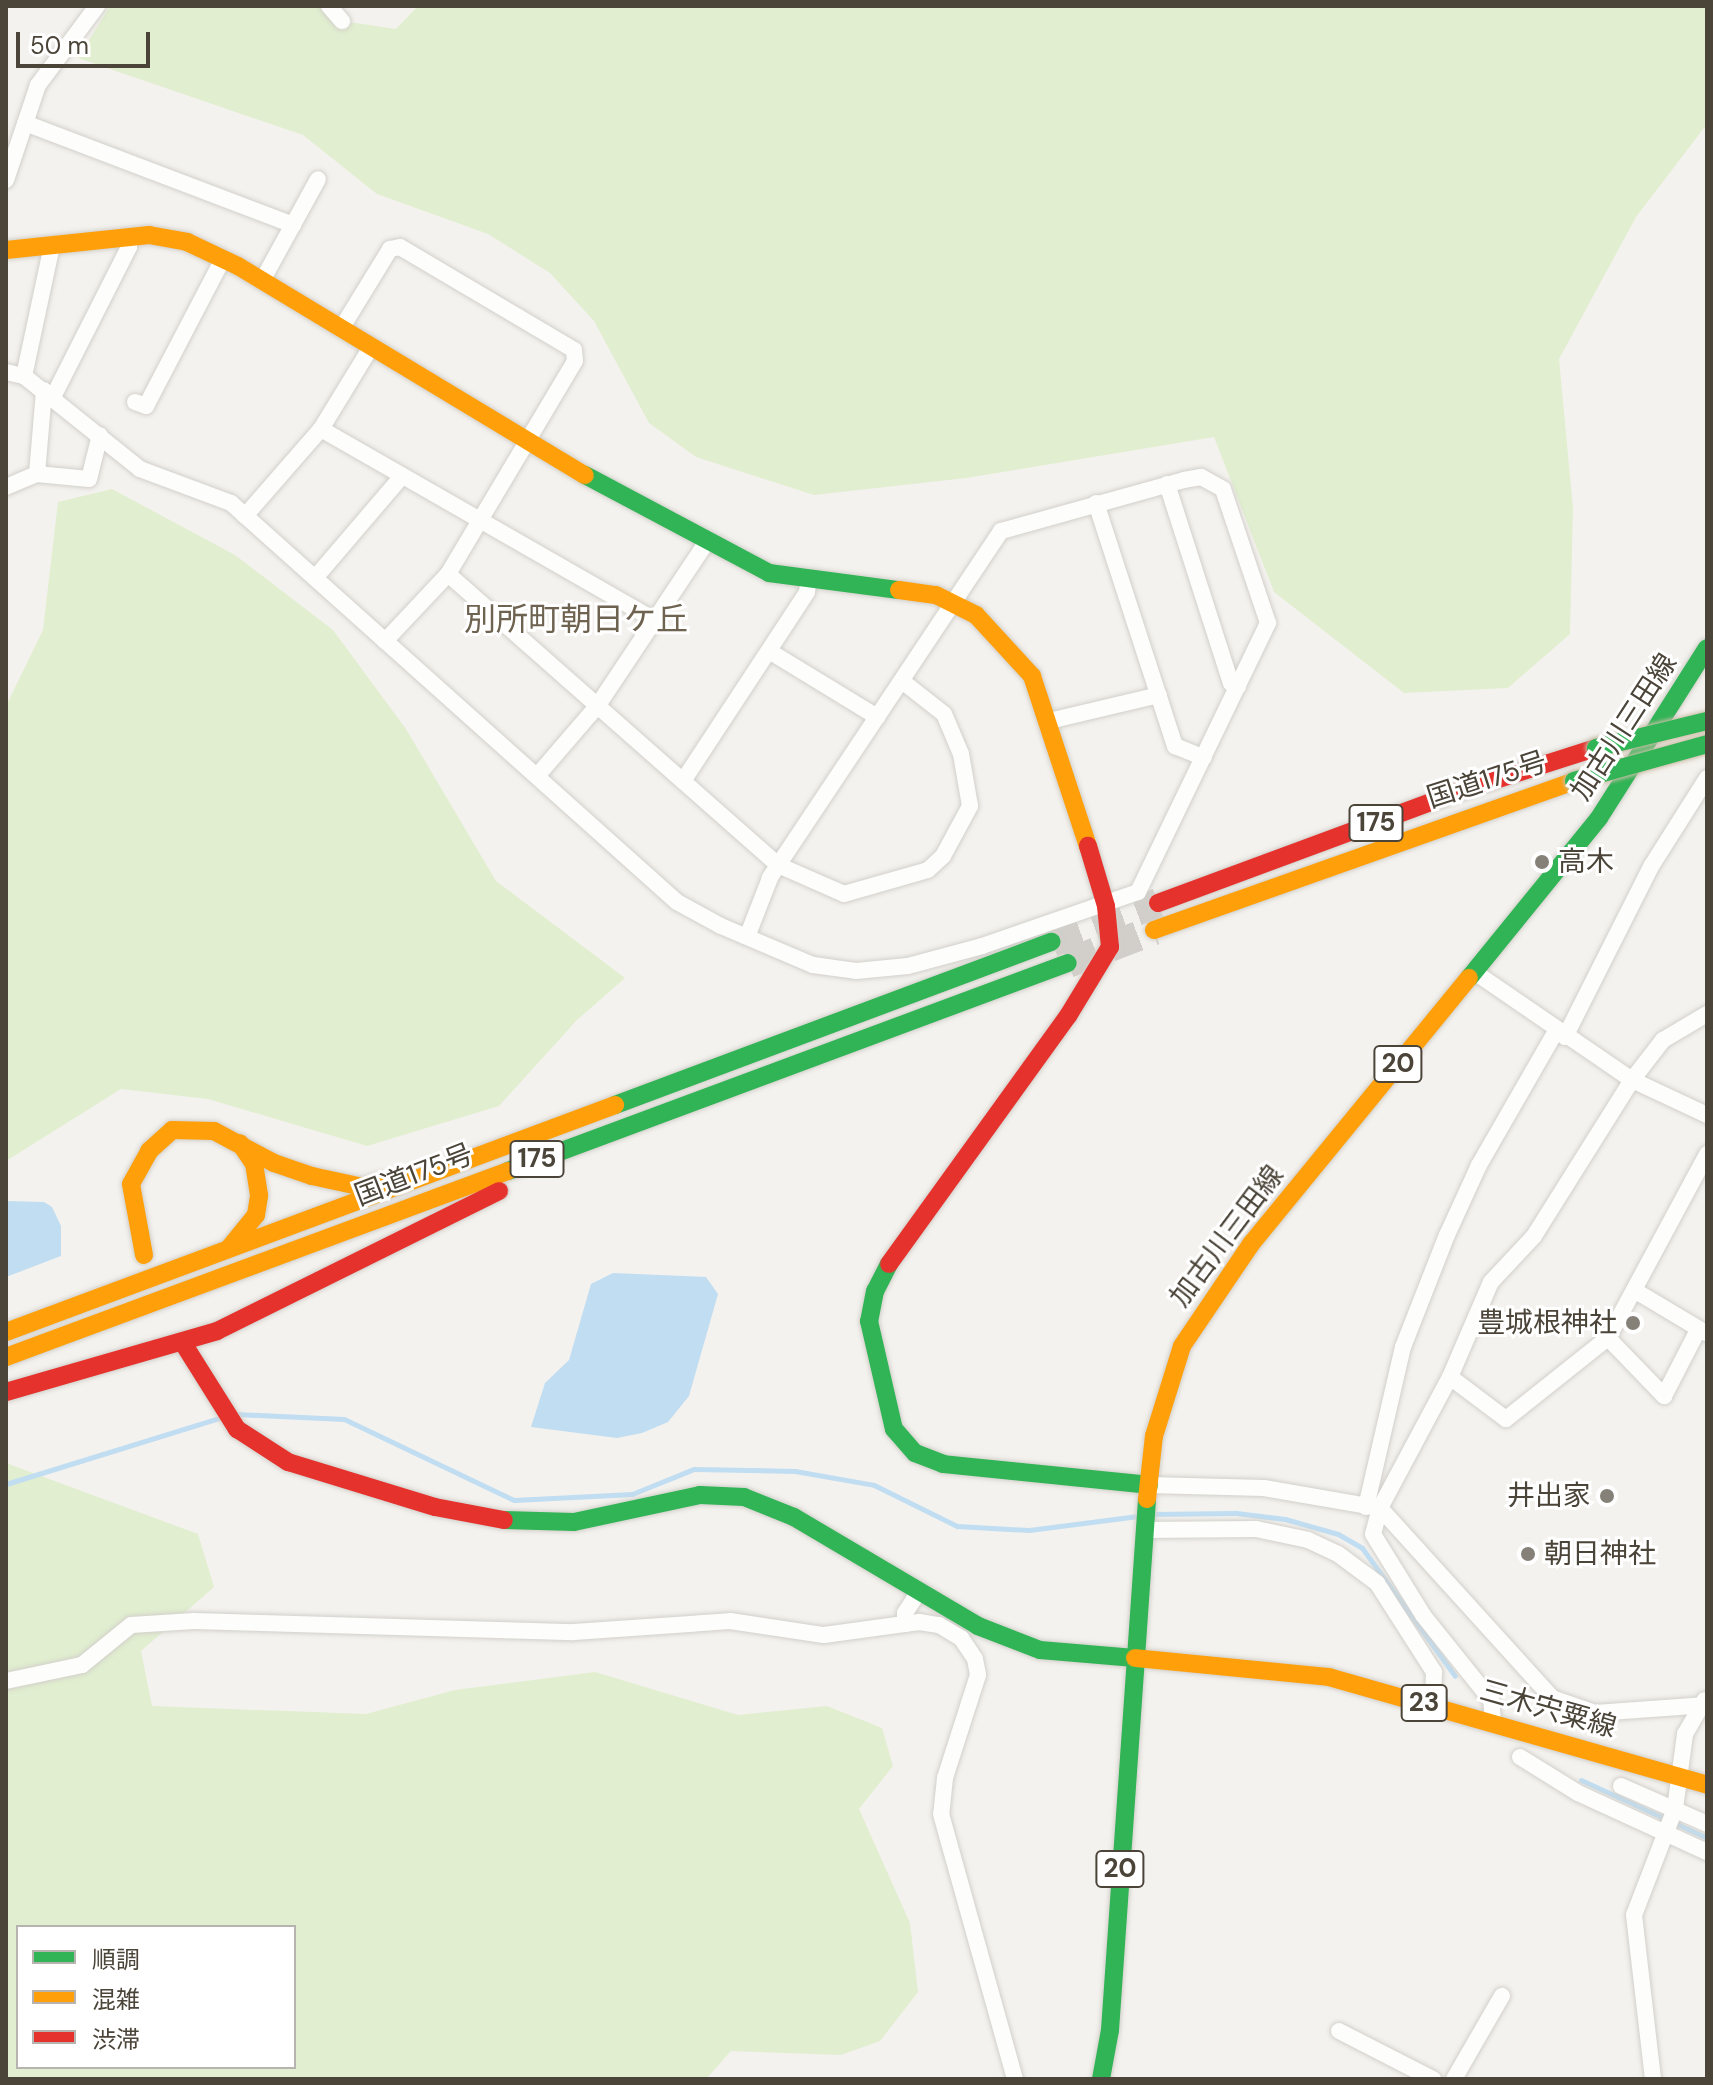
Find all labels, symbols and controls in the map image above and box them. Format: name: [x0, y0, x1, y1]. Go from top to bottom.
scale bar: [20, 16, 154, 66]
text: 50 m: [30, 30, 89, 61]
district label: 別所町朝日ケ丘: [464, 600, 688, 638]
street label: 加古川三田線: [1564, 647, 1684, 807]
street label: 国道175号: [1423, 745, 1551, 815]
road number: 175: [1348, 801, 1404, 845]
place label: 高木: [1558, 845, 1614, 879]
marker: 高木: [1533, 853, 1551, 871]
road number: 20: [1372, 1042, 1424, 1086]
street label: 国道175号: [350, 1137, 478, 1213]
road number: 175: [509, 1137, 565, 1181]
street label: 加古川三田線: [1163, 1159, 1291, 1313]
place label: 豊城根神社: [1477, 1306, 1617, 1340]
marker: 豊城根神社: [1624, 1314, 1642, 1332]
place label: 井出家: [1507, 1479, 1591, 1513]
marker: 井出家: [1598, 1487, 1616, 1505]
place label: 朝日神社: [1544, 1537, 1656, 1571]
marker: 朝日神社: [1519, 1545, 1537, 1563]
street label: 三木宍粟線: [1476, 1674, 1620, 1744]
road number: 23: [1400, 1681, 1448, 1725]
road number: 20: [1094, 1847, 1146, 1891]
legend: [16, 1925, 296, 2069]
text: 順調: [92, 1944, 140, 1975]
text: 混雑: [92, 1984, 140, 2015]
text: 渋滞: [92, 2024, 140, 2055]

